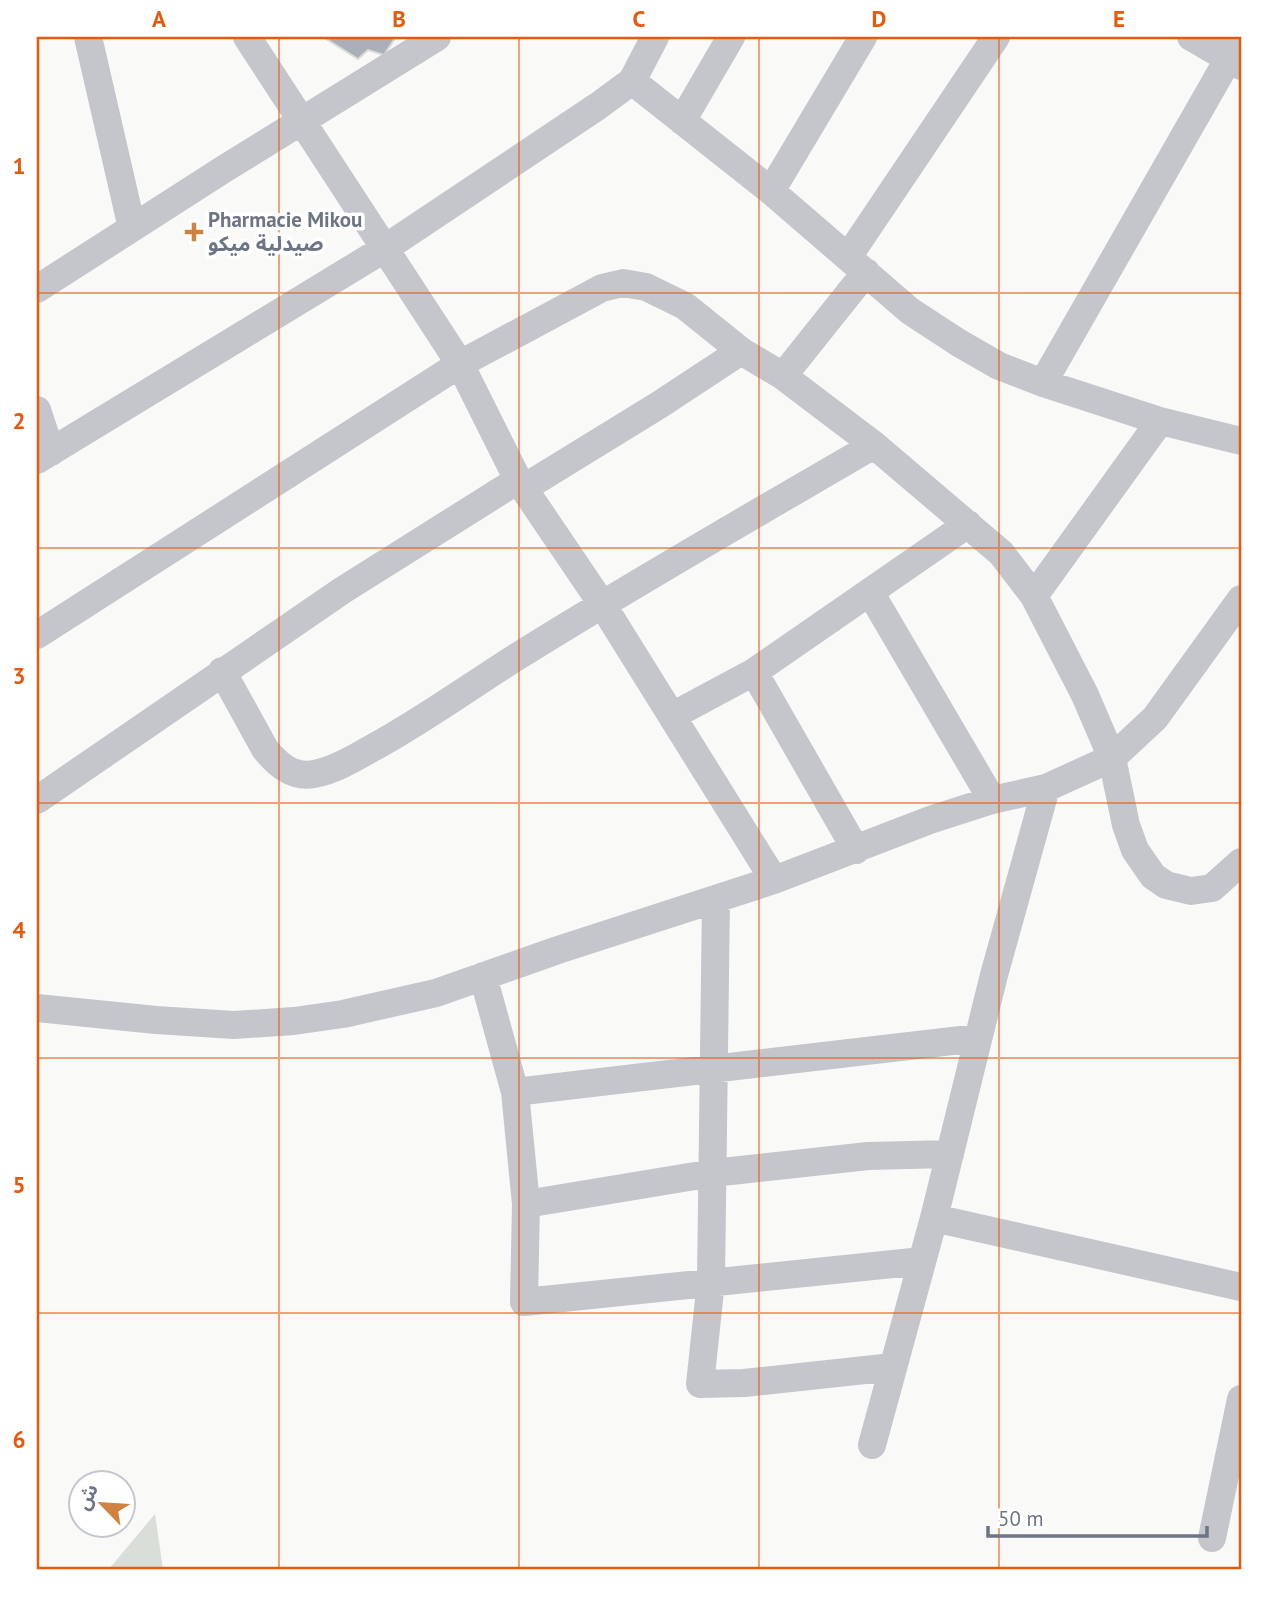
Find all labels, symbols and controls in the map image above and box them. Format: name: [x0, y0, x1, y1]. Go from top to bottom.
text: A: [152, 4, 166, 33]
text: B: [392, 4, 406, 33]
text: C: [633, 4, 646, 33]
text: D: [872, 4, 886, 33]
text: E: [1113, 4, 1125, 33]
text: 1: [12, 151, 26, 180]
place label: Pharmacie Mikou صيدلية ميكو: [208, 206, 362, 257]
marker: Pharmacie Mikou صيدلية ميكو: [186, 224, 202, 240]
text: 2: [12, 406, 26, 435]
text: 3: [12, 661, 26, 690]
text: 4: [12, 915, 26, 944]
text: 5: [12, 1170, 26, 1199]
text: 6: [12, 1425, 26, 1454]
north arrow: [66, 1470, 136, 1540]
text: ش: [70, 1480, 103, 1514]
scale bar: [988, 1494, 1206, 1538]
text: 50 m: [998, 1505, 1044, 1532]

